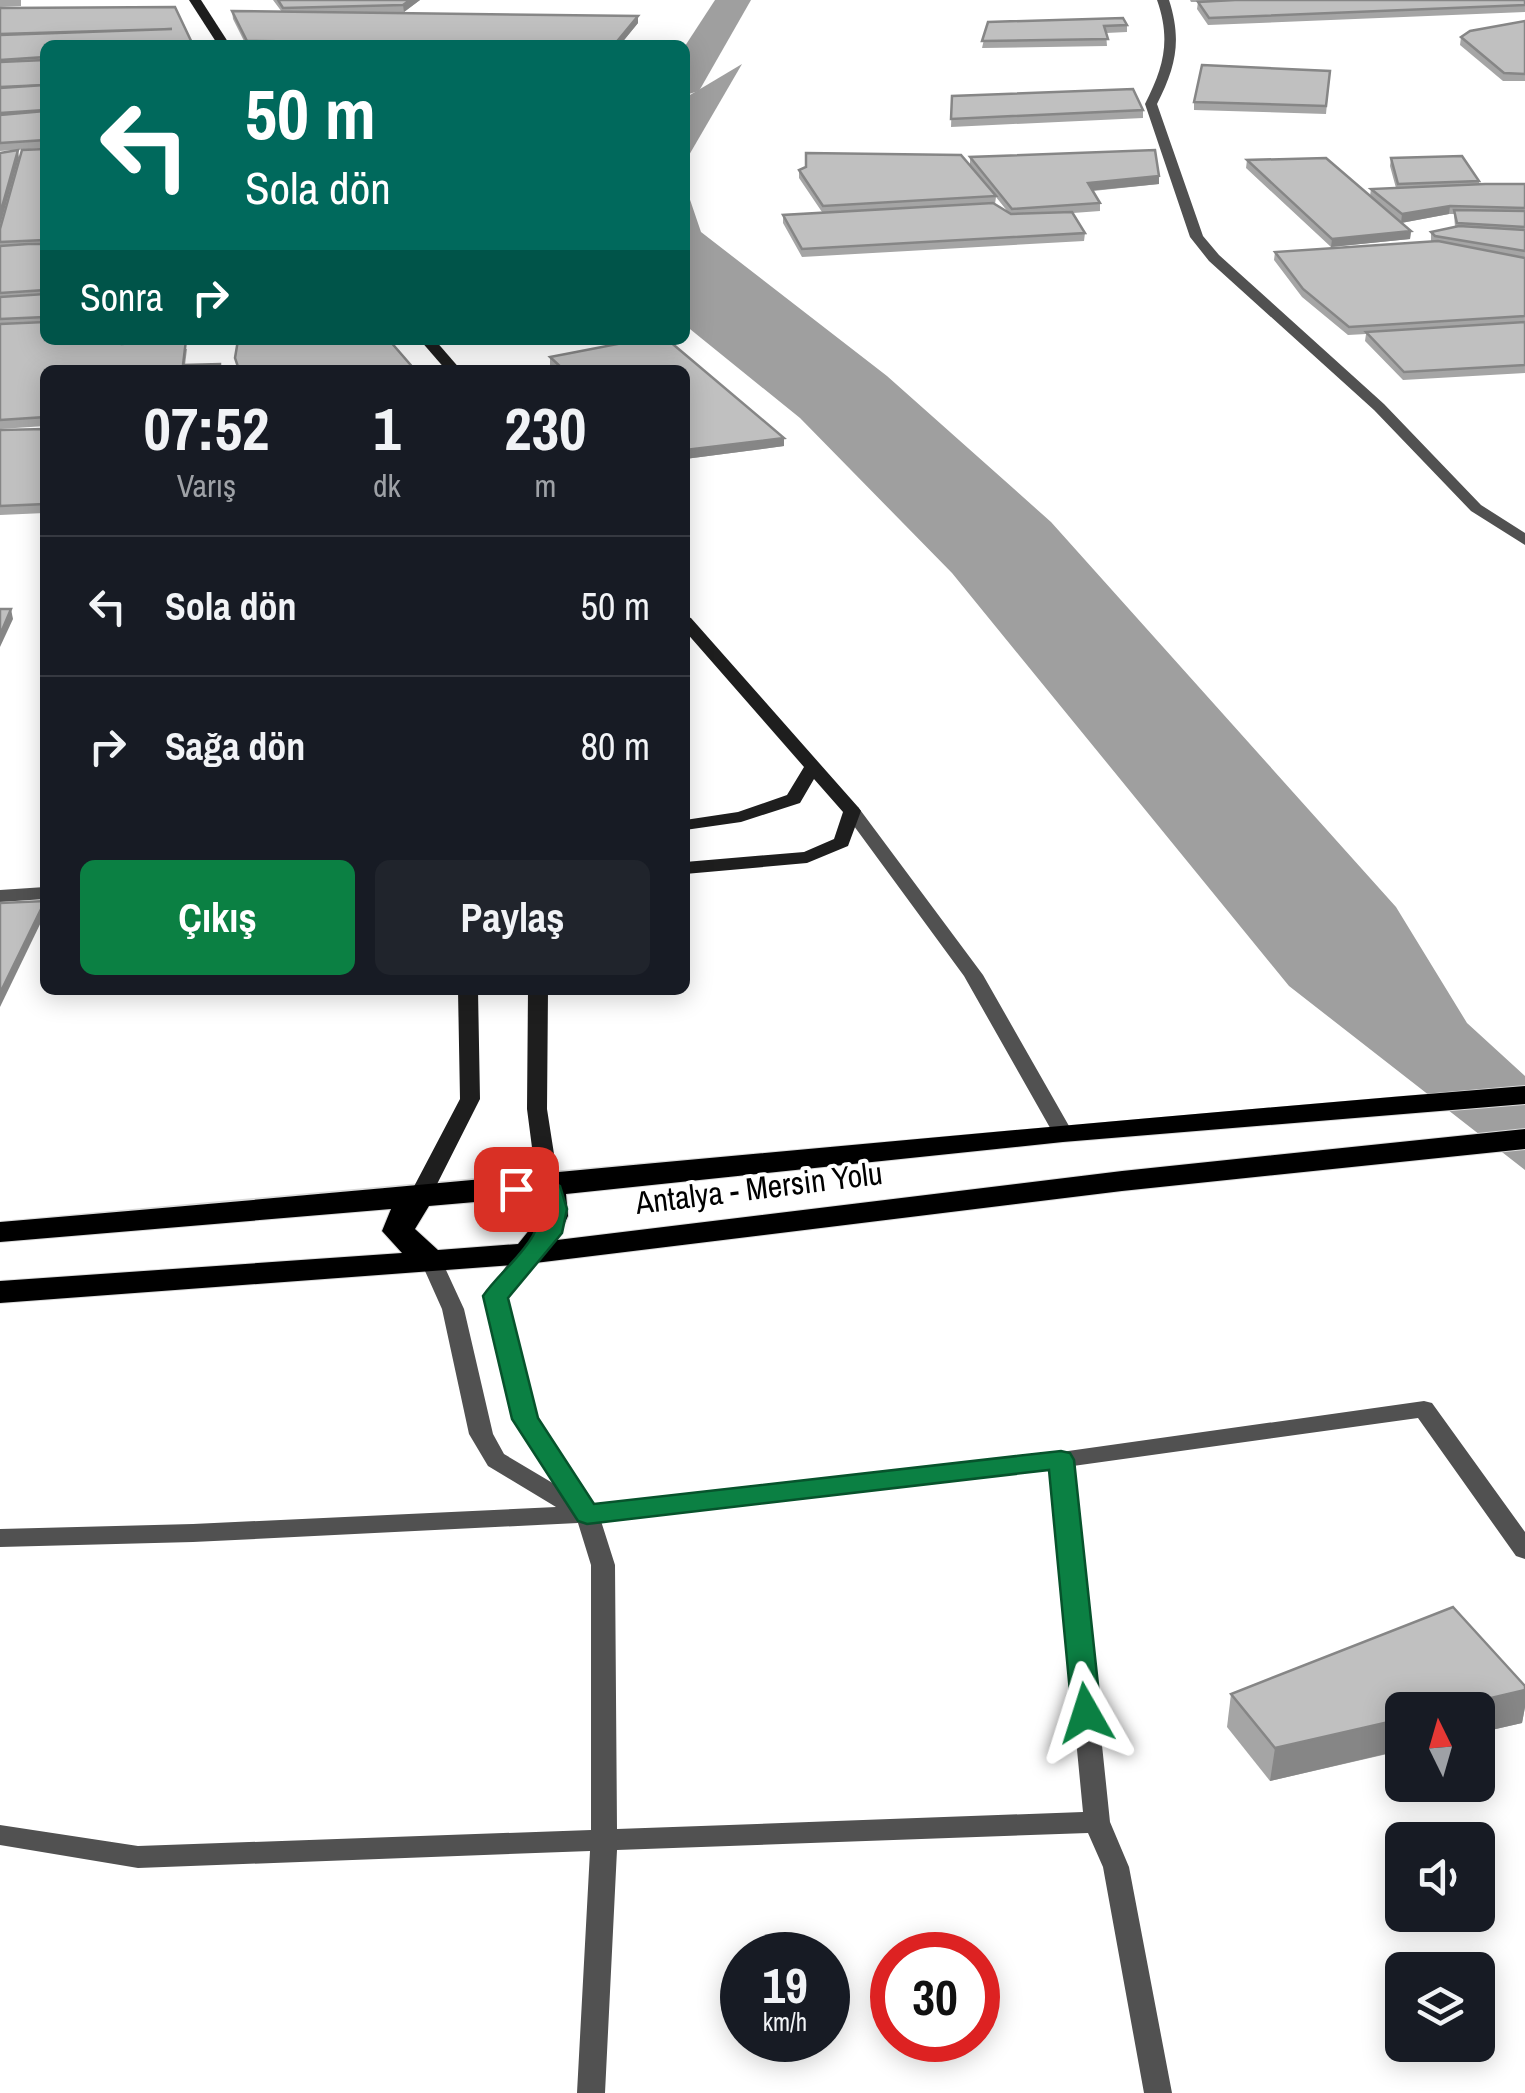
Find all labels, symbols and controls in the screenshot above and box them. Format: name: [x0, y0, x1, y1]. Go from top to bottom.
text: 50 m: [245, 67, 376, 161]
icon: left: [80, 80, 210, 210]
text: Sola dön: [245, 157, 391, 218]
icon: right: [183, 270, 238, 325]
text: Sonra: [80, 272, 163, 323]
text: 07:52: [144, 388, 269, 469]
text: 1: [373, 388, 401, 469]
text: 230: [504, 388, 586, 469]
text: Varış: [177, 464, 236, 507]
text: dk: [373, 464, 401, 507]
text: m: [534, 464, 556, 507]
icon: left: [80, 579, 135, 634]
text: Sola dön: [165, 581, 297, 632]
text: 50 m: [581, 581, 650, 632]
icon: right: [80, 719, 135, 774]
text: Sağa dön: [165, 721, 305, 772]
text: 80 m: [581, 721, 650, 772]
button: Çıkış: [80, 860, 355, 975]
button: Paylaş: [375, 860, 650, 975]
pin: [474, 1147, 559, 1232]
street label: Antalya - Mersin Yolu: [632, 1151, 885, 1224]
icon: arrive: [489, 1162, 544, 1217]
position arrow: [1034, 1661, 1138, 1765]
north arrow: [1385, 1692, 1495, 1802]
map controls: [1385, 1692, 1495, 2062]
button: sound: [1385, 1822, 1495, 1932]
speed limit sign: 30: [870, 1932, 1000, 2062]
text: 19: [762, 1951, 808, 2019]
button: layers: [1385, 1952, 1495, 2062]
text: km/h: [763, 2005, 807, 2039]

